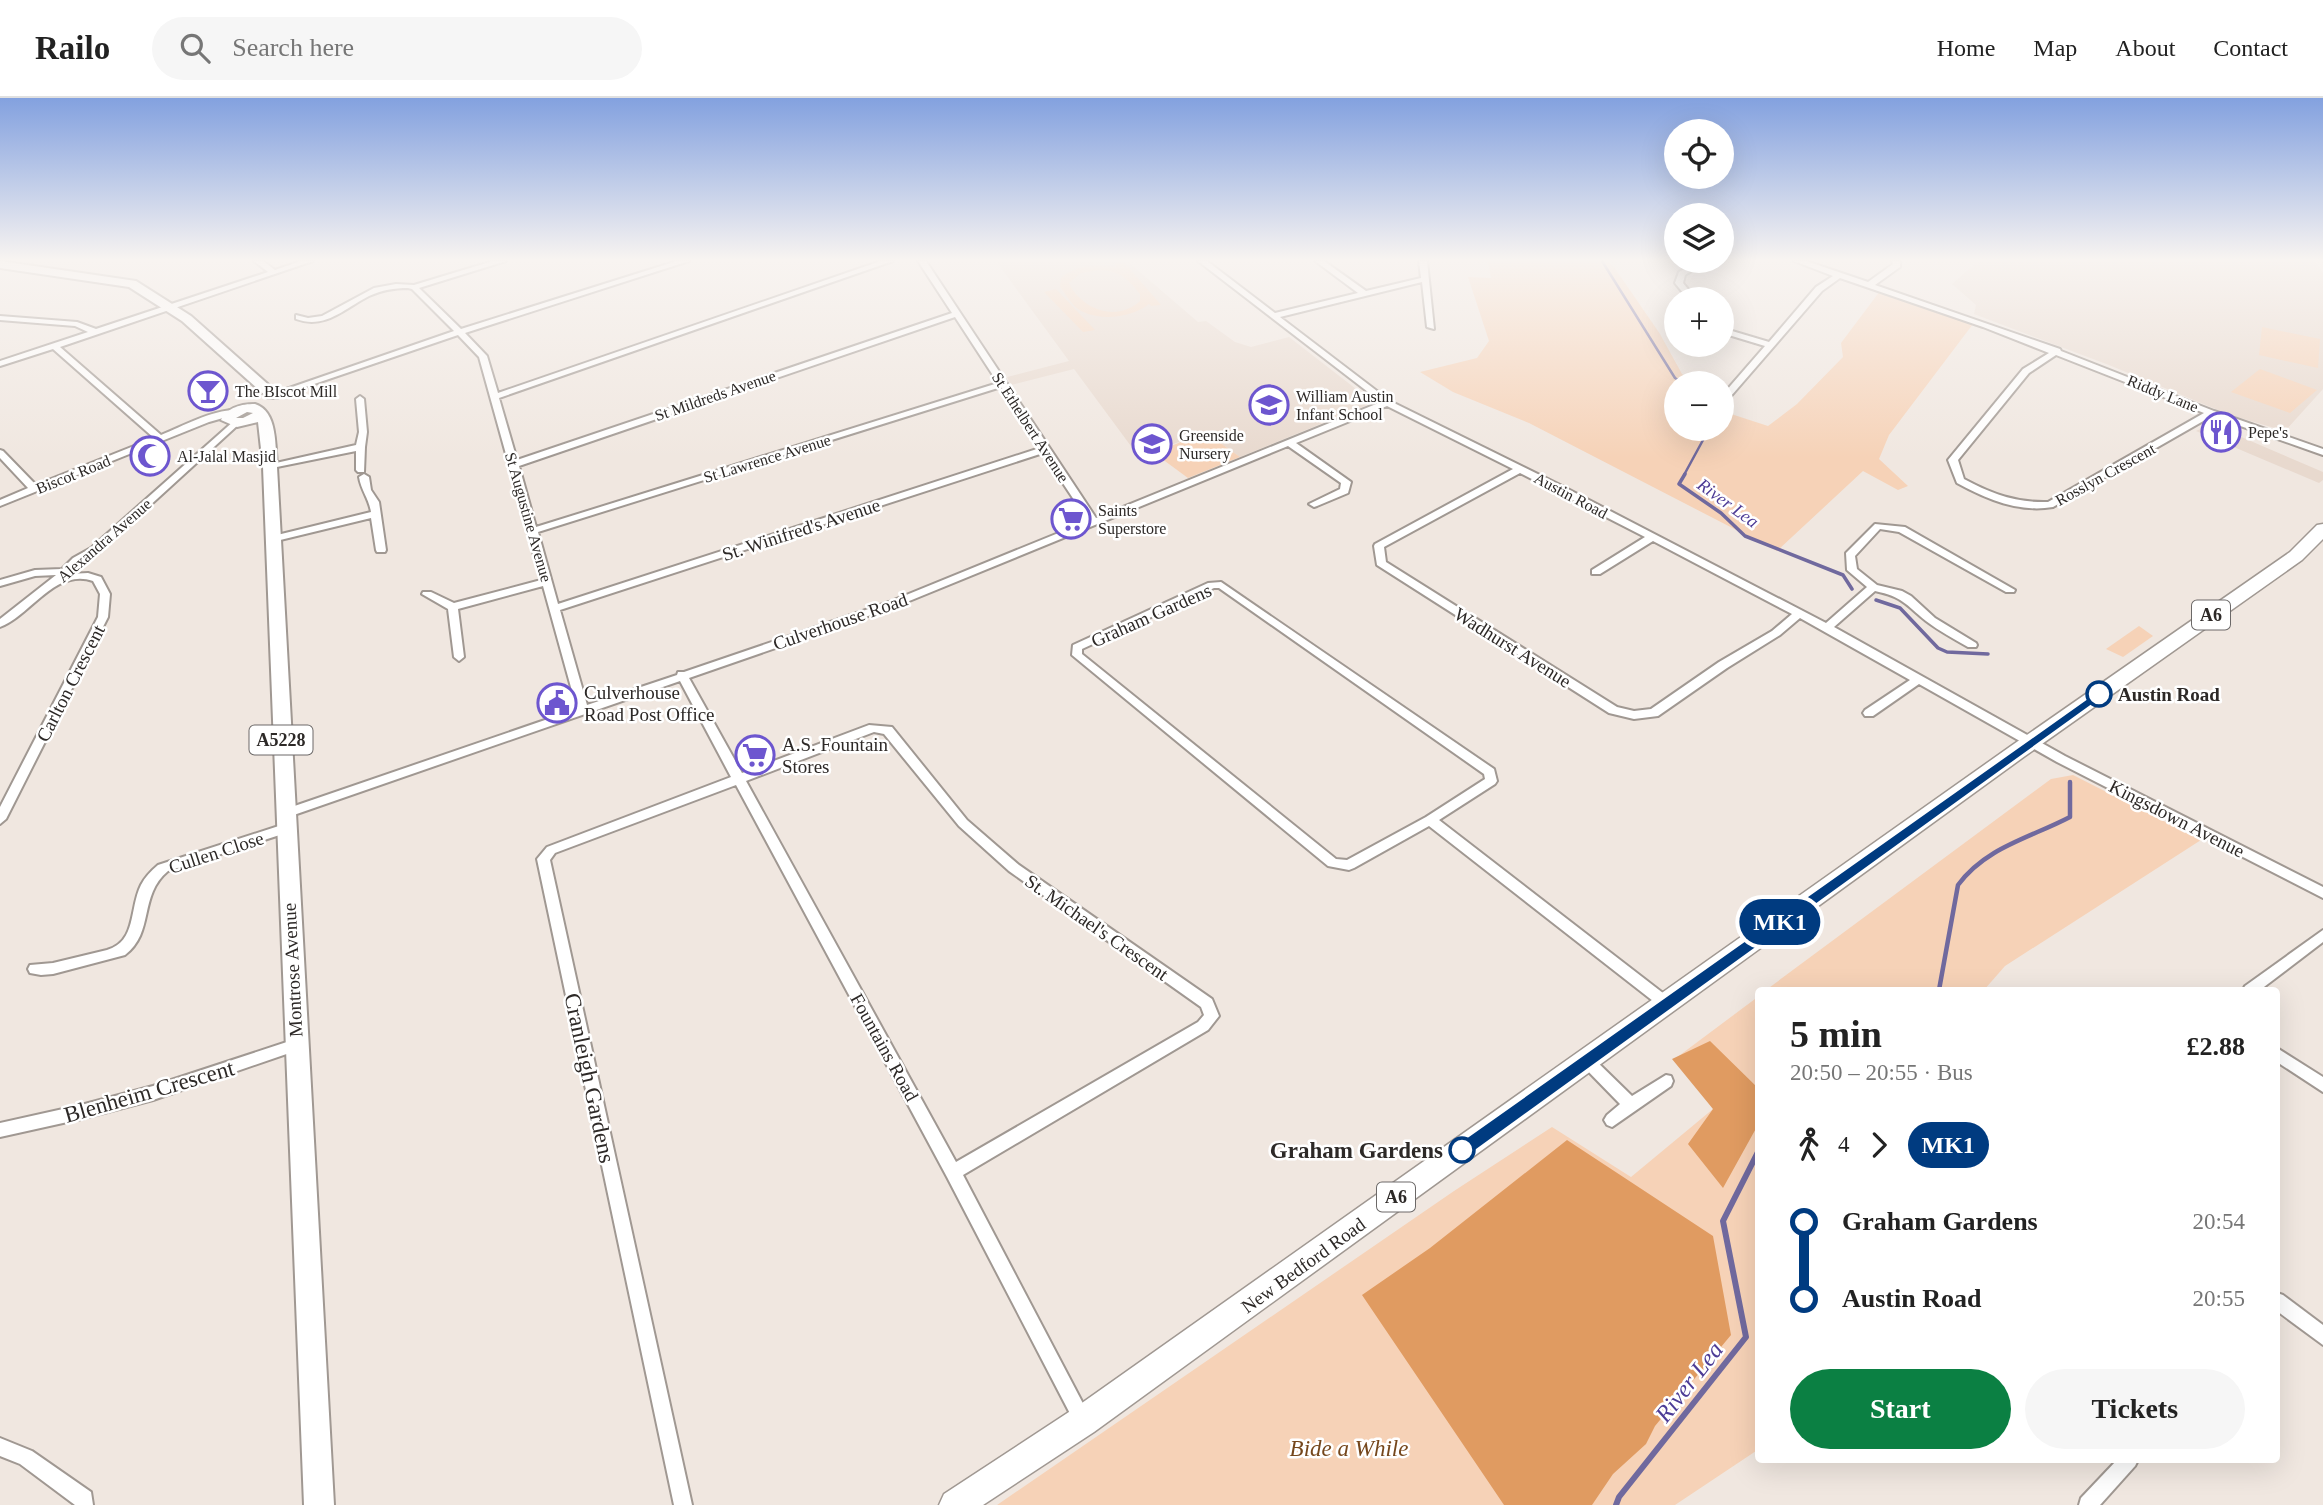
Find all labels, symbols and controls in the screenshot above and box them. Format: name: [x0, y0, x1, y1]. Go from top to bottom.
search box: [152, 17, 642, 80]
icon: search: [176, 29, 214, 67]
text: Railo: [35, 30, 110, 66]
text: Search here: [232, 33, 354, 62]
text: Home: [1937, 35, 1995, 61]
text: Map: [2033, 35, 2077, 61]
text: About: [2115, 35, 2175, 61]
text: Contact: [2213, 35, 2288, 61]
map controls: [1664, 119, 1734, 441]
button: locate: [1664, 119, 1734, 189]
button: layers: [1664, 203, 1734, 273]
button: +: [1664, 287, 1734, 357]
street label: St Mildreds Avenue: [652, 367, 778, 424]
street label: St Ethelbert Avenue: [989, 369, 1072, 485]
bar icon: The BIscot Mill: [187, 370, 229, 412]
button: −: [1664, 371, 1734, 441]
street label: Riddy Lane: [2124, 372, 2201, 416]
place label: The BIscot Mill: [235, 383, 338, 400]
school or university icon: William Austin Infant School: [1248, 384, 1290, 426]
place label: William Austin Infant School: [1296, 388, 1394, 423]
restaurant icon: Pepe's: [2200, 411, 2242, 453]
school or university icon: Greenside Nursery: [1131, 423, 1173, 465]
place label: Pepe's: [2248, 424, 2288, 442]
place label: Greenside Nursery: [1179, 427, 1244, 463]
street label: St Lawrence Avenue: [702, 431, 833, 486]
mosque icon: Al-Jalal Masjid: [129, 435, 171, 477]
street label: Rosslyn Crescent: [2052, 440, 2159, 510]
place label: Al-Jalal Masjid: [177, 448, 276, 466]
street label: St Augustine Avenue: [501, 450, 555, 584]
street label: Biscot Road: [34, 452, 113, 497]
street label: Austin Road: [1531, 469, 1610, 522]
water label: River Lea: [1693, 474, 1762, 532]
street label: St. Winifred's Avenue: [719, 494, 883, 565]
street label: Alexandra Avenue: [54, 495, 155, 586]
supermarket icon: Saints Superstore: [1050, 498, 1092, 540]
place label: Saints Superstore: [1098, 502, 1166, 538]
street label: Graham Gardens: [1088, 580, 1215, 651]
street label: Culverhouse Road: [770, 588, 911, 654]
road number: A6: [2192, 601, 2230, 630]
street label: Wadhurst Avenue: [1450, 603, 1575, 692]
street label: Carlton Crescent: [32, 621, 109, 745]
marker: Austin Road: [2086, 681, 2112, 707]
public building icon: Culverhouse Road Post Office: [536, 682, 578, 724]
place label: Culverhouse Road Post Office: [584, 682, 715, 725]
place label: Austin Road: [2118, 684, 2220, 705]
road number: A5228: [250, 726, 312, 754]
supermarket icon: A.S. Fountain Stores: [734, 734, 776, 776]
place label: A.S. Fountain Stores: [782, 734, 889, 777]
street label: Kingsdown Avenue: [2106, 775, 2248, 862]
street label: Cullen Close: [166, 827, 266, 878]
street label: St. Michael's Crescent: [1021, 870, 1173, 985]
line badge: MK1: [1740, 899, 1820, 945]
street label: Montrose Avenue: [279, 902, 306, 1038]
text: MK1: [1753, 909, 1807, 935]
street label: Fountains Road: [846, 990, 923, 1105]
street label: Cranleigh Gardens: [559, 991, 620, 1165]
text: 5 min: [1790, 1013, 1882, 1055]
text: £2.88: [2187, 1032, 2245, 1061]
street label: Blenheim Crescent: [61, 1055, 238, 1128]
text: 20:50 – 20:55 · Bus: [1790, 1060, 1973, 1085]
icon: walk: [1790, 1126, 1828, 1164]
icon: forward: [1860, 1126, 1898, 1164]
text: 4: [1838, 1132, 1850, 1157]
text: MK1: [1922, 1132, 1975, 1158]
marker: Graham Gardens: [1449, 1137, 1475, 1163]
place label: Graham Gardens: [1270, 1138, 1443, 1163]
road number: A6: [1377, 1182, 1415, 1212]
text: Graham Gardens: [1842, 1207, 2038, 1236]
text: 20:54: [2193, 1209, 2245, 1234]
street label: New Bedford Road: [1237, 1213, 1370, 1317]
text: Austin Road: [1842, 1284, 1981, 1313]
text: 20:55: [2193, 1286, 2245, 1311]
water label: River Lea: [1649, 1337, 1728, 1428]
button: Start: [1790, 1369, 2011, 1449]
button: Tickets: [2025, 1369, 2245, 1449]
park label: Bide a While: [1290, 1436, 1408, 1461]

